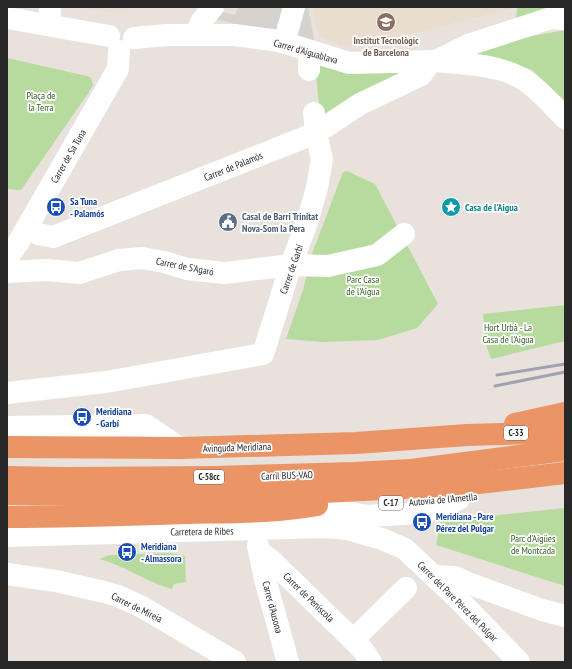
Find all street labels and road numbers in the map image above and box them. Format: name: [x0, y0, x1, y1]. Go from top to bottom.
street label: Carrer d'Aiguablava: [272, 36, 339, 67]
street label: Carrer de Sa Tuna: [48, 127, 89, 185]
street label: Carrer de Palamós: [202, 149, 265, 184]
street label: Carrer de Garbí: [277, 242, 306, 296]
street label: Carrer de S'Agaró: [155, 255, 215, 278]
road number: C-33: [504, 426, 528, 440]
street label: Avinguda Meridiana: [203, 440, 271, 455]
street label: Carril BUS-VAO: [261, 468, 314, 483]
road number: C-58cc: [194, 470, 224, 484]
street label: Autovia de l'Ametlla: [408, 490, 478, 509]
road number: C-17: [379, 496, 403, 510]
street label: Carretera de Ribes: [170, 524, 234, 539]
street label: Carrer del Pare Pérez del Pulgar: [415, 558, 501, 645]
street label: Carrer de Peníscola: [280, 570, 337, 625]
street label: Carrer d'Ausona: [259, 580, 286, 635]
street label: Carrer de Mireia: [109, 590, 164, 625]

